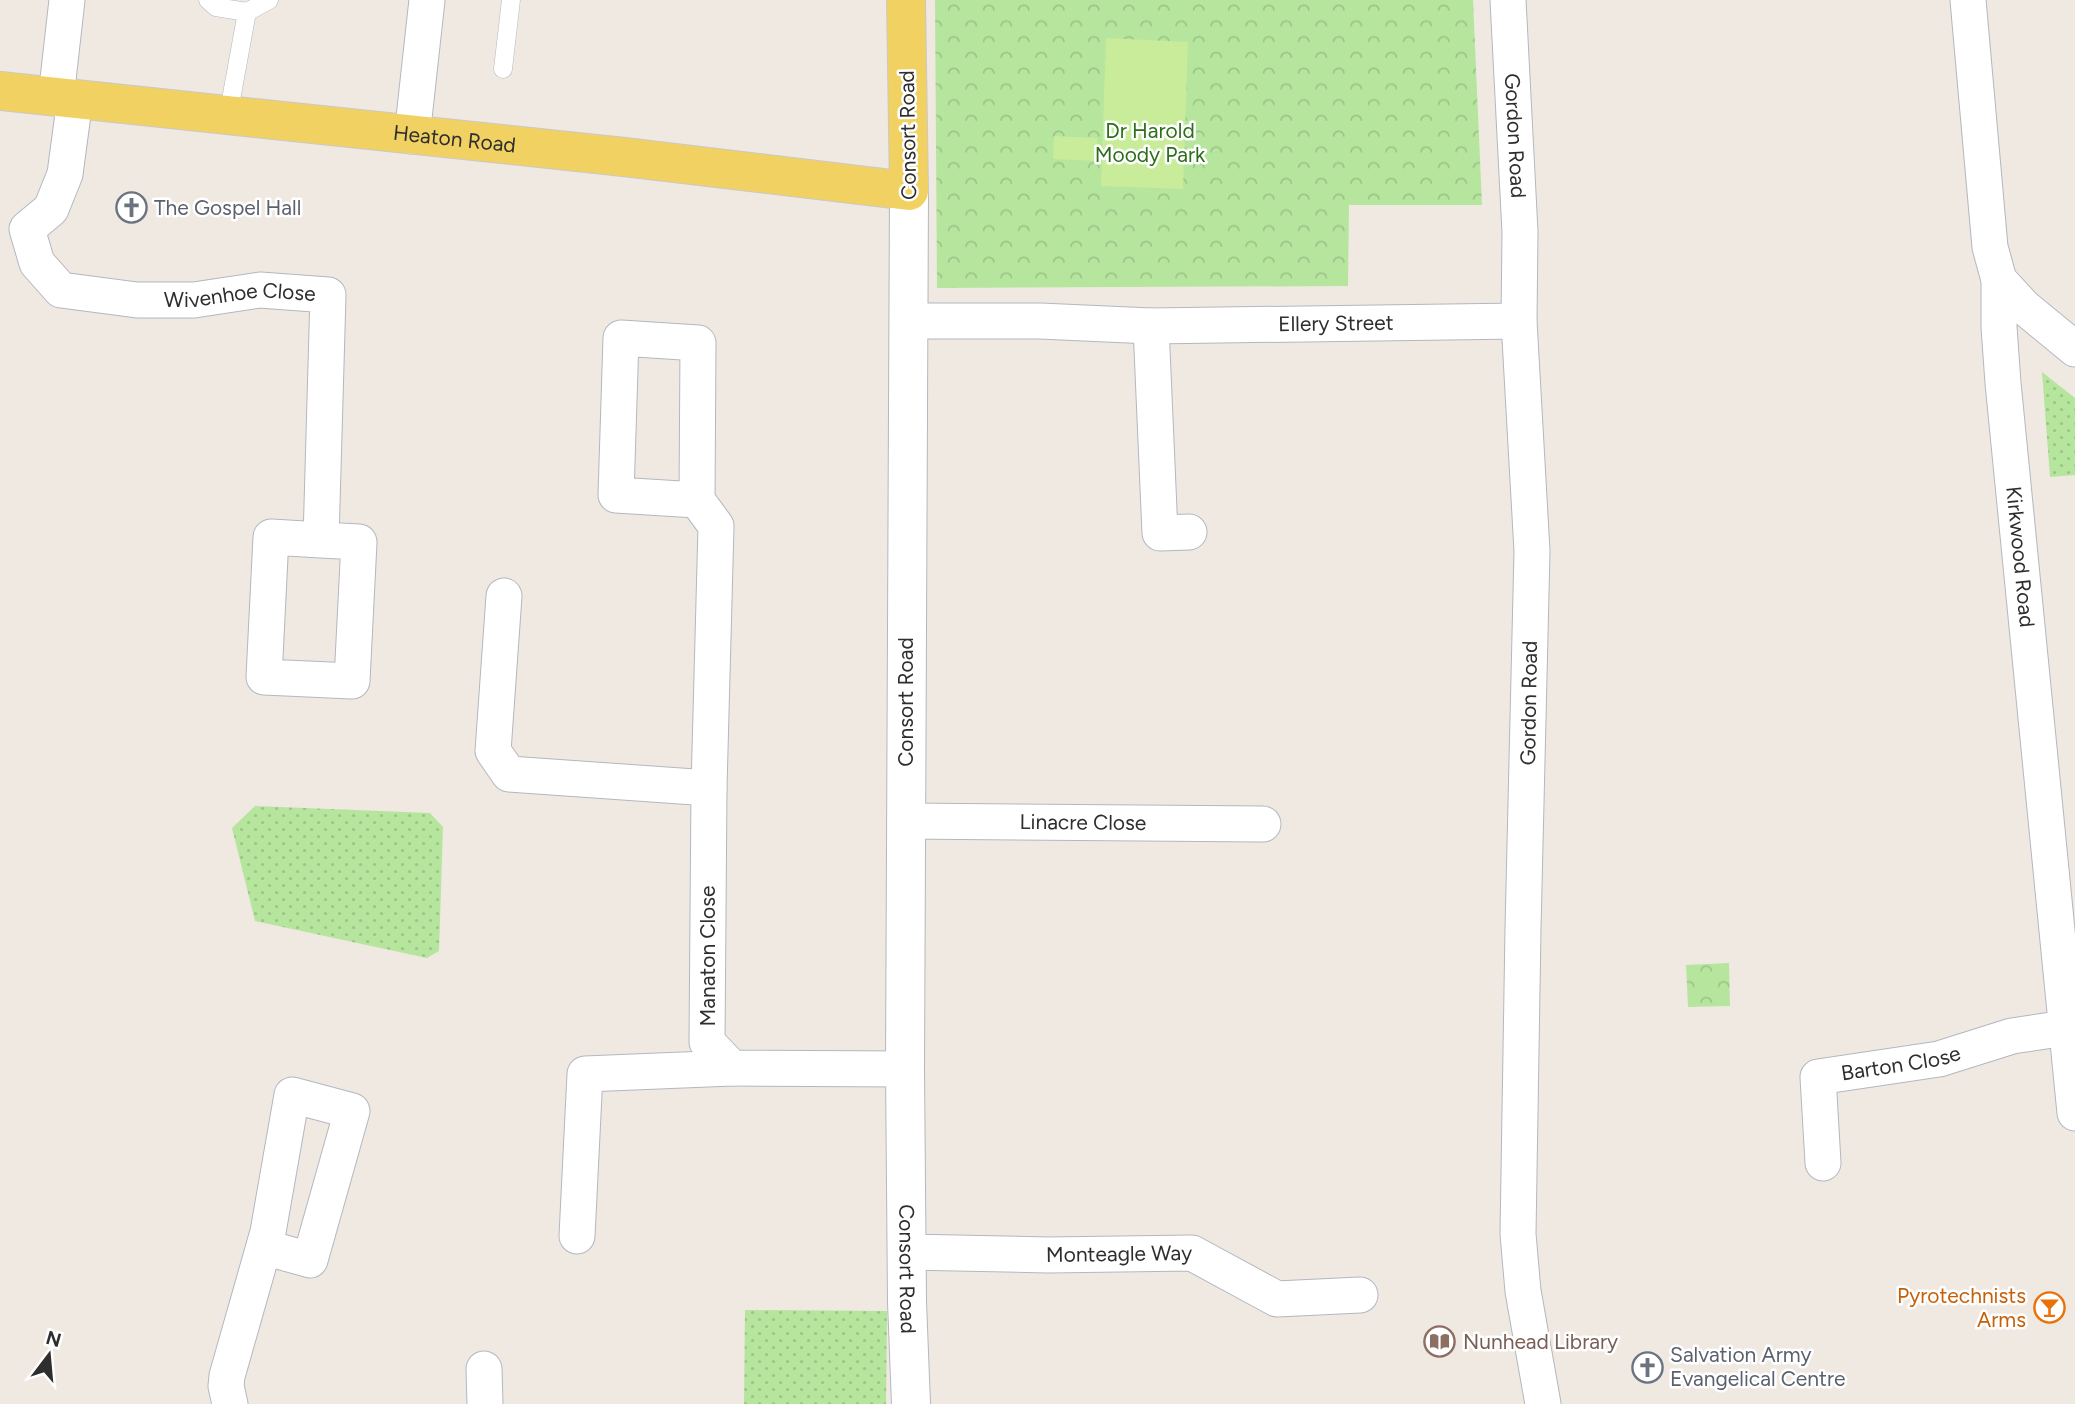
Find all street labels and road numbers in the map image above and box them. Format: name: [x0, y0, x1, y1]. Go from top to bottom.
street label: Consort Road: [894, 70, 921, 200]
street label: Gordon Road: [1500, 73, 1531, 199]
street label: Heaton Road: [392, 120, 517, 157]
street label: Wivenhoe Close: [164, 277, 317, 313]
street label: Ellery Street: [1278, 310, 1394, 336]
street label: Kirkwood Road: [2001, 485, 2040, 628]
street label: Consort Road: [893, 637, 918, 767]
street label: Gordon Road: [1515, 640, 1542, 766]
street label: Linacre Close: [1020, 809, 1146, 835]
street label: Manaton Close: [695, 885, 720, 1027]
street label: Barton Close: [1839, 1040, 1964, 1085]
street label: Consort Road: [894, 1204, 921, 1334]
street label: Monteagle Way: [1046, 1240, 1192, 1267]

